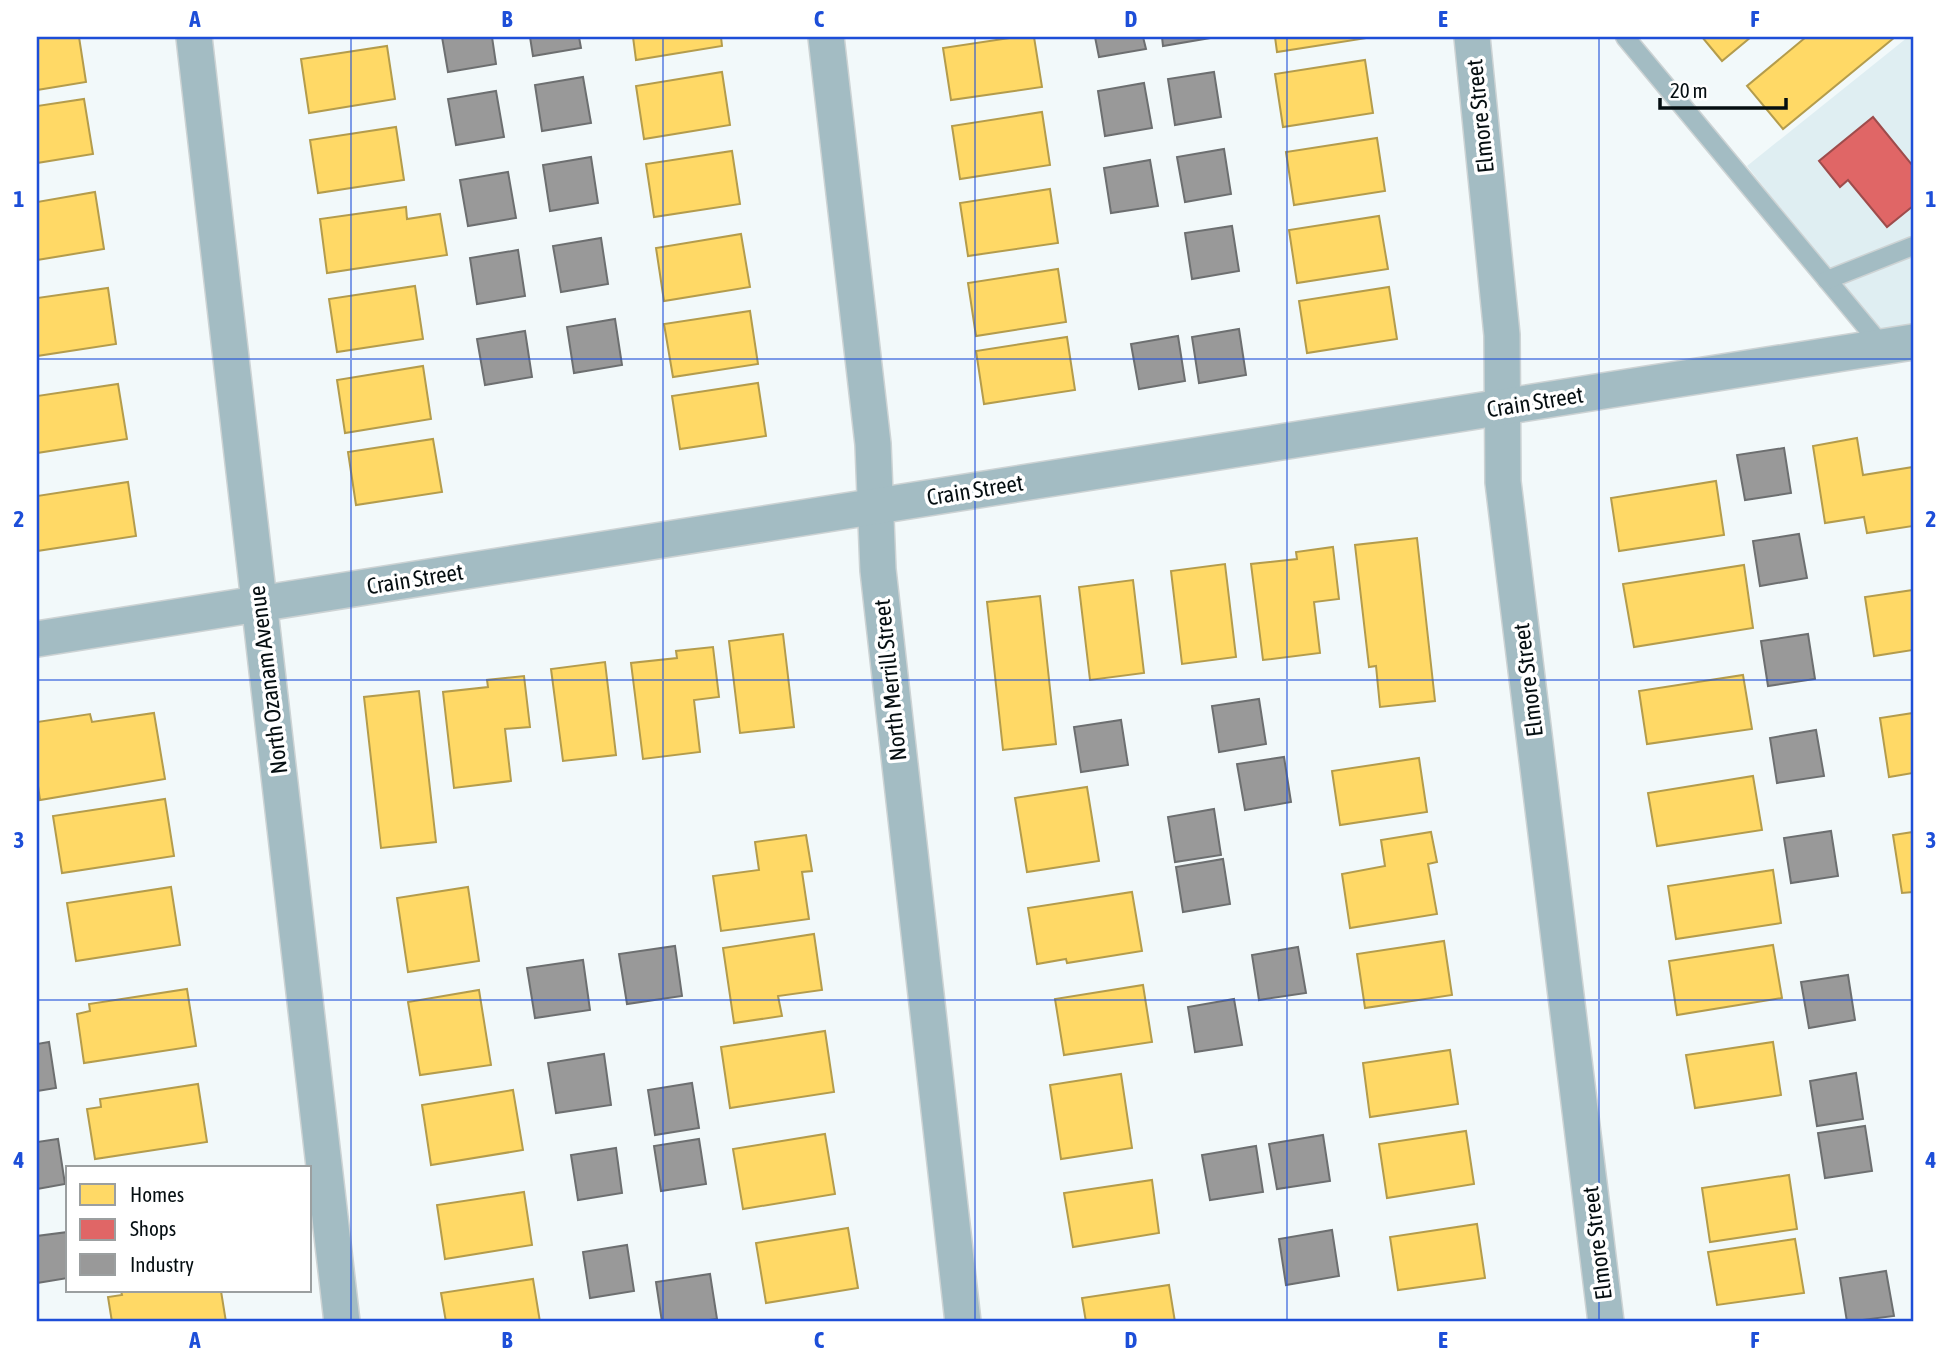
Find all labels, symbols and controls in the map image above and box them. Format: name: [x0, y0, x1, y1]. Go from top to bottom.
text: A: [188, 6, 201, 32]
text: B: [502, 6, 513, 32]
text: C: [814, 6, 825, 32]
text: D: [1125, 6, 1138, 32]
text: E: [1438, 6, 1448, 32]
text: F: [1750, 6, 1760, 32]
street label: Elmore Street: [1461, 58, 1499, 174]
scale bar: [1660, 66, 1786, 110]
text: 20 m: [1670, 78, 1708, 102]
text: 1: [14, 186, 25, 212]
text: 1: [1926, 186, 1937, 212]
street label: Crain Street: [1485, 382, 1585, 422]
street label: Crain Street: [925, 470, 1025, 510]
text: 2: [14, 506, 24, 532]
text: 2: [1926, 506, 1936, 532]
street label: Crain Street: [365, 559, 465, 599]
street label: North Ozanam Avenue: [244, 584, 292, 776]
street label: North Merrill Street: [869, 598, 911, 762]
street label: Elmore Street: [1508, 622, 1548, 738]
text: 3: [14, 827, 24, 853]
text: 3: [1926, 827, 1936, 853]
text: 4: [13, 1147, 25, 1173]
text: 4: [1925, 1147, 1937, 1173]
legend: [66, 1166, 312, 1292]
text: Homes: [130, 1182, 184, 1206]
street label: Elmore Street: [1577, 1185, 1617, 1301]
text: Shops: [130, 1216, 176, 1240]
text: Industry: [130, 1252, 194, 1276]
text: A: [188, 1327, 201, 1353]
text: B: [502, 1327, 513, 1353]
text: C: [814, 1327, 825, 1353]
text: D: [1125, 1327, 1138, 1353]
text: E: [1438, 1327, 1448, 1353]
text: F: [1750, 1327, 1760, 1353]

